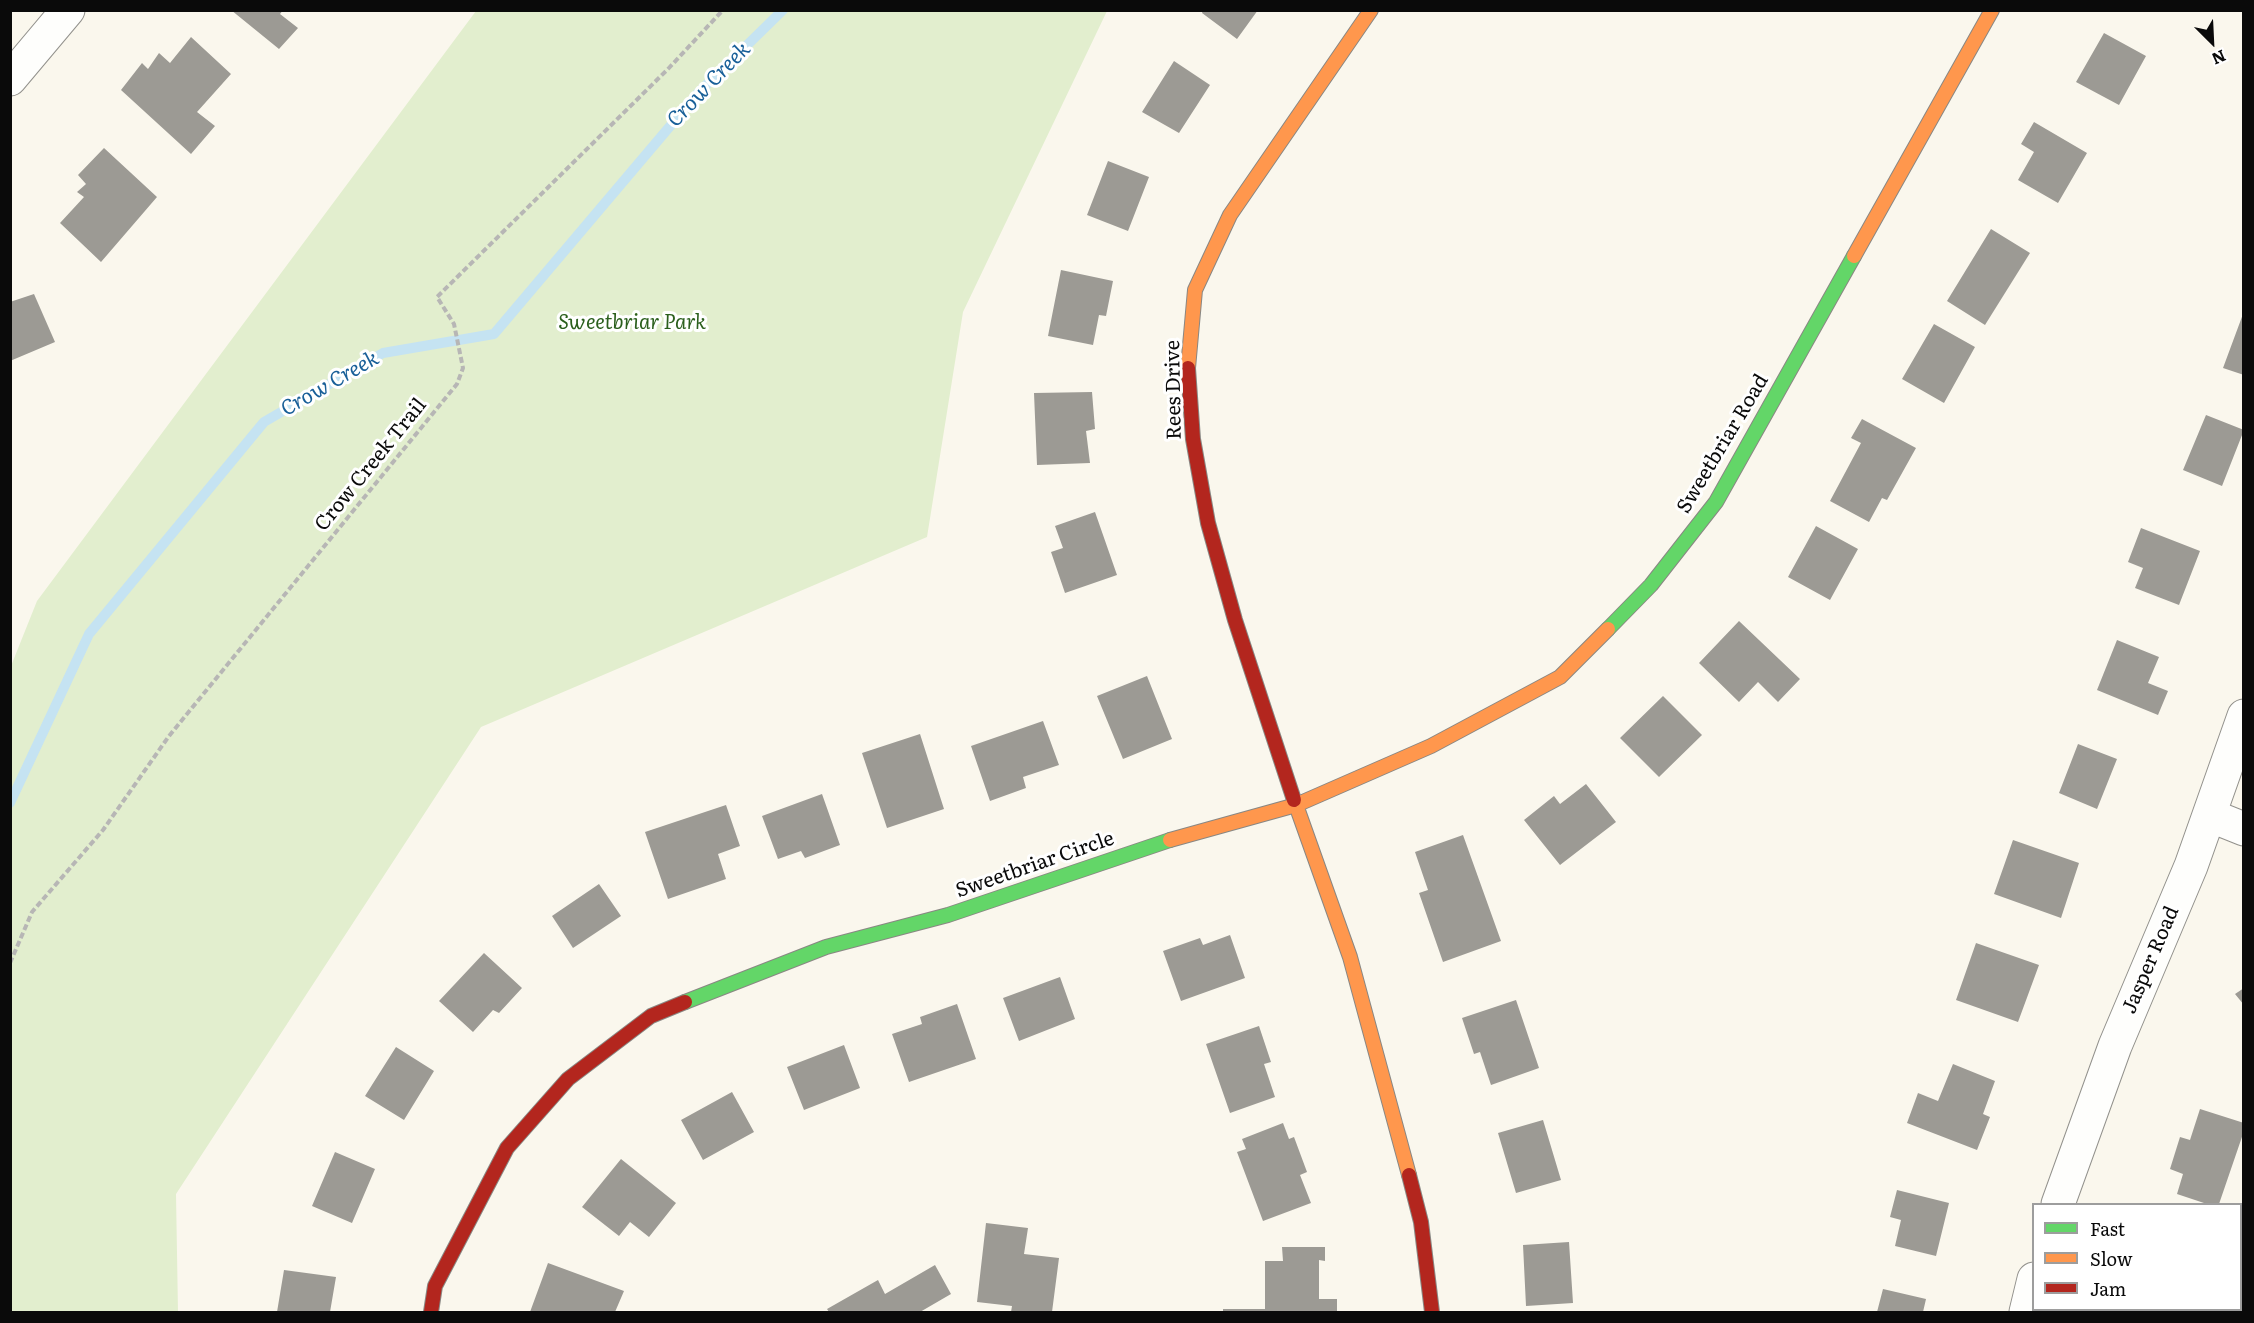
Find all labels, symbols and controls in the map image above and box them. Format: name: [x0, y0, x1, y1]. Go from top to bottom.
north arrow: [2182, 12, 2242, 72]
water label: Crow Creek: [662, 37, 756, 133]
text: N: [2208, 45, 2230, 72]
park label: Sweetbriar Park: [558, 311, 706, 335]
street label: Rees Drive: [1161, 340, 1187, 440]
water label: Crow Creek: [277, 346, 383, 422]
street label: Sweetbriar Road: [1672, 370, 1774, 518]
street label: Crow Creek Trail: [310, 394, 432, 536]
street label: Sweetbriar Circle: [953, 827, 1117, 903]
street label: Jasper Road: [2118, 903, 2184, 1017]
legend: [2032, 1203, 2242, 1311]
text: Fast: [2090, 1215, 2125, 1242]
text: Slow: [2090, 1245, 2132, 1272]
text: Jam: [2090, 1275, 2126, 1302]

